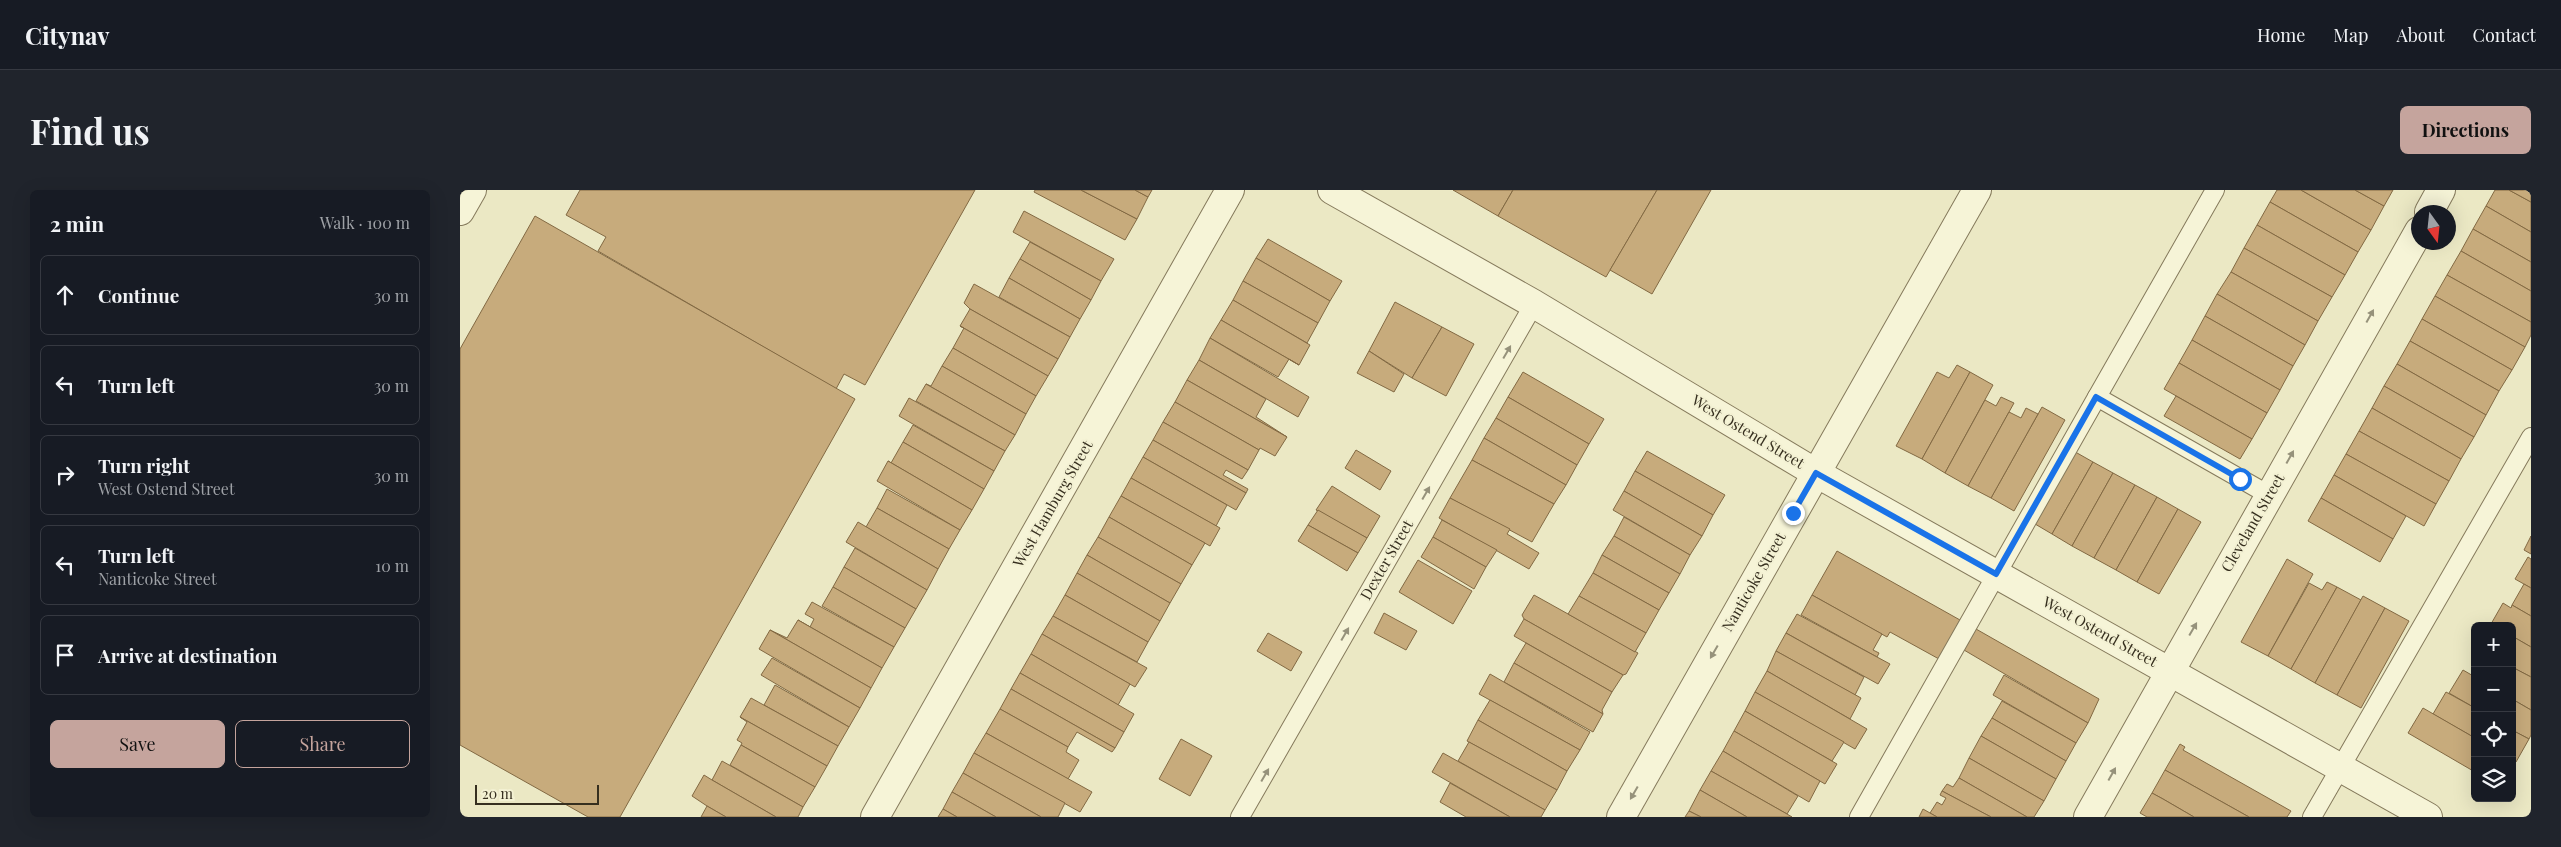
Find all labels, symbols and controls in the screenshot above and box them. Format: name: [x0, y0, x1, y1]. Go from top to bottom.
text: Citynav: [25, 19, 110, 51]
text: Home: [2257, 23, 2305, 47]
text: Map: [2333, 23, 2368, 47]
text: About: [2396, 23, 2445, 47]
text: Contact: [2473, 23, 2536, 47]
button: Directions: [2400, 106, 2531, 154]
text: Find us: [30, 107, 150, 154]
north arrow: [2411, 205, 2456, 250]
text: 2 min: [50, 209, 104, 237]
text: Walk · 100 m: [320, 212, 410, 233]
icon: ahead: [51, 281, 79, 309]
text: Continue: [98, 282, 179, 308]
text: 30 m: [374, 285, 409, 306]
one-way arrow: [2366, 309, 2375, 322]
one-way arrow: [1502, 345, 1511, 358]
icon: left: [51, 371, 79, 399]
text: Turn left: [98, 372, 175, 398]
text: 30 m: [374, 375, 409, 396]
street label: West Ostend Street: [1688, 389, 1809, 473]
street label: West Hamburg Street: [1007, 436, 1097, 571]
one-way arrow: [2286, 450, 2295, 464]
text: Turn right: [98, 452, 190, 478]
icon: right: [51, 461, 79, 489]
text: 30 m: [374, 465, 409, 486]
route start: [2229, 468, 2252, 491]
street label: Cleveland Street: [2216, 469, 2289, 575]
text: West Ostend Street: [98, 478, 235, 499]
one-way arrow: [1422, 485, 1430, 500]
route end: [1782, 502, 1805, 525]
street label: Dexter Street: [1355, 515, 1417, 603]
street label: Nanticoke Street: [1717, 528, 1790, 635]
text: Turn left: [98, 542, 175, 568]
icon: left: [51, 551, 79, 579]
text: 10 m: [375, 555, 409, 576]
text: Nanticoke Street: [98, 568, 217, 589]
street label: West Ostend Street: [2039, 591, 2162, 671]
one-way arrow: [2189, 621, 2197, 636]
map controls: [2471, 622, 2516, 802]
button: +: [2471, 622, 2516, 667]
one-way arrow: [1341, 627, 1350, 640]
icon: arrive: [51, 641, 79, 669]
text: Arrive at destination: [98, 642, 278, 668]
one-way arrow: [1710, 645, 1719, 658]
button: −: [2471, 667, 2516, 712]
button: locate: [2471, 712, 2516, 757]
button: Save: [50, 720, 225, 768]
button: Share: [235, 720, 410, 768]
button: layers: [2471, 757, 2516, 802]
one-way arrow: [2108, 767, 2116, 782]
one-way arrow: [1260, 768, 1269, 781]
scale bar: [475, 782, 599, 805]
text: 20 m: [482, 784, 513, 803]
one-way arrow: [1630, 786, 1638, 801]

